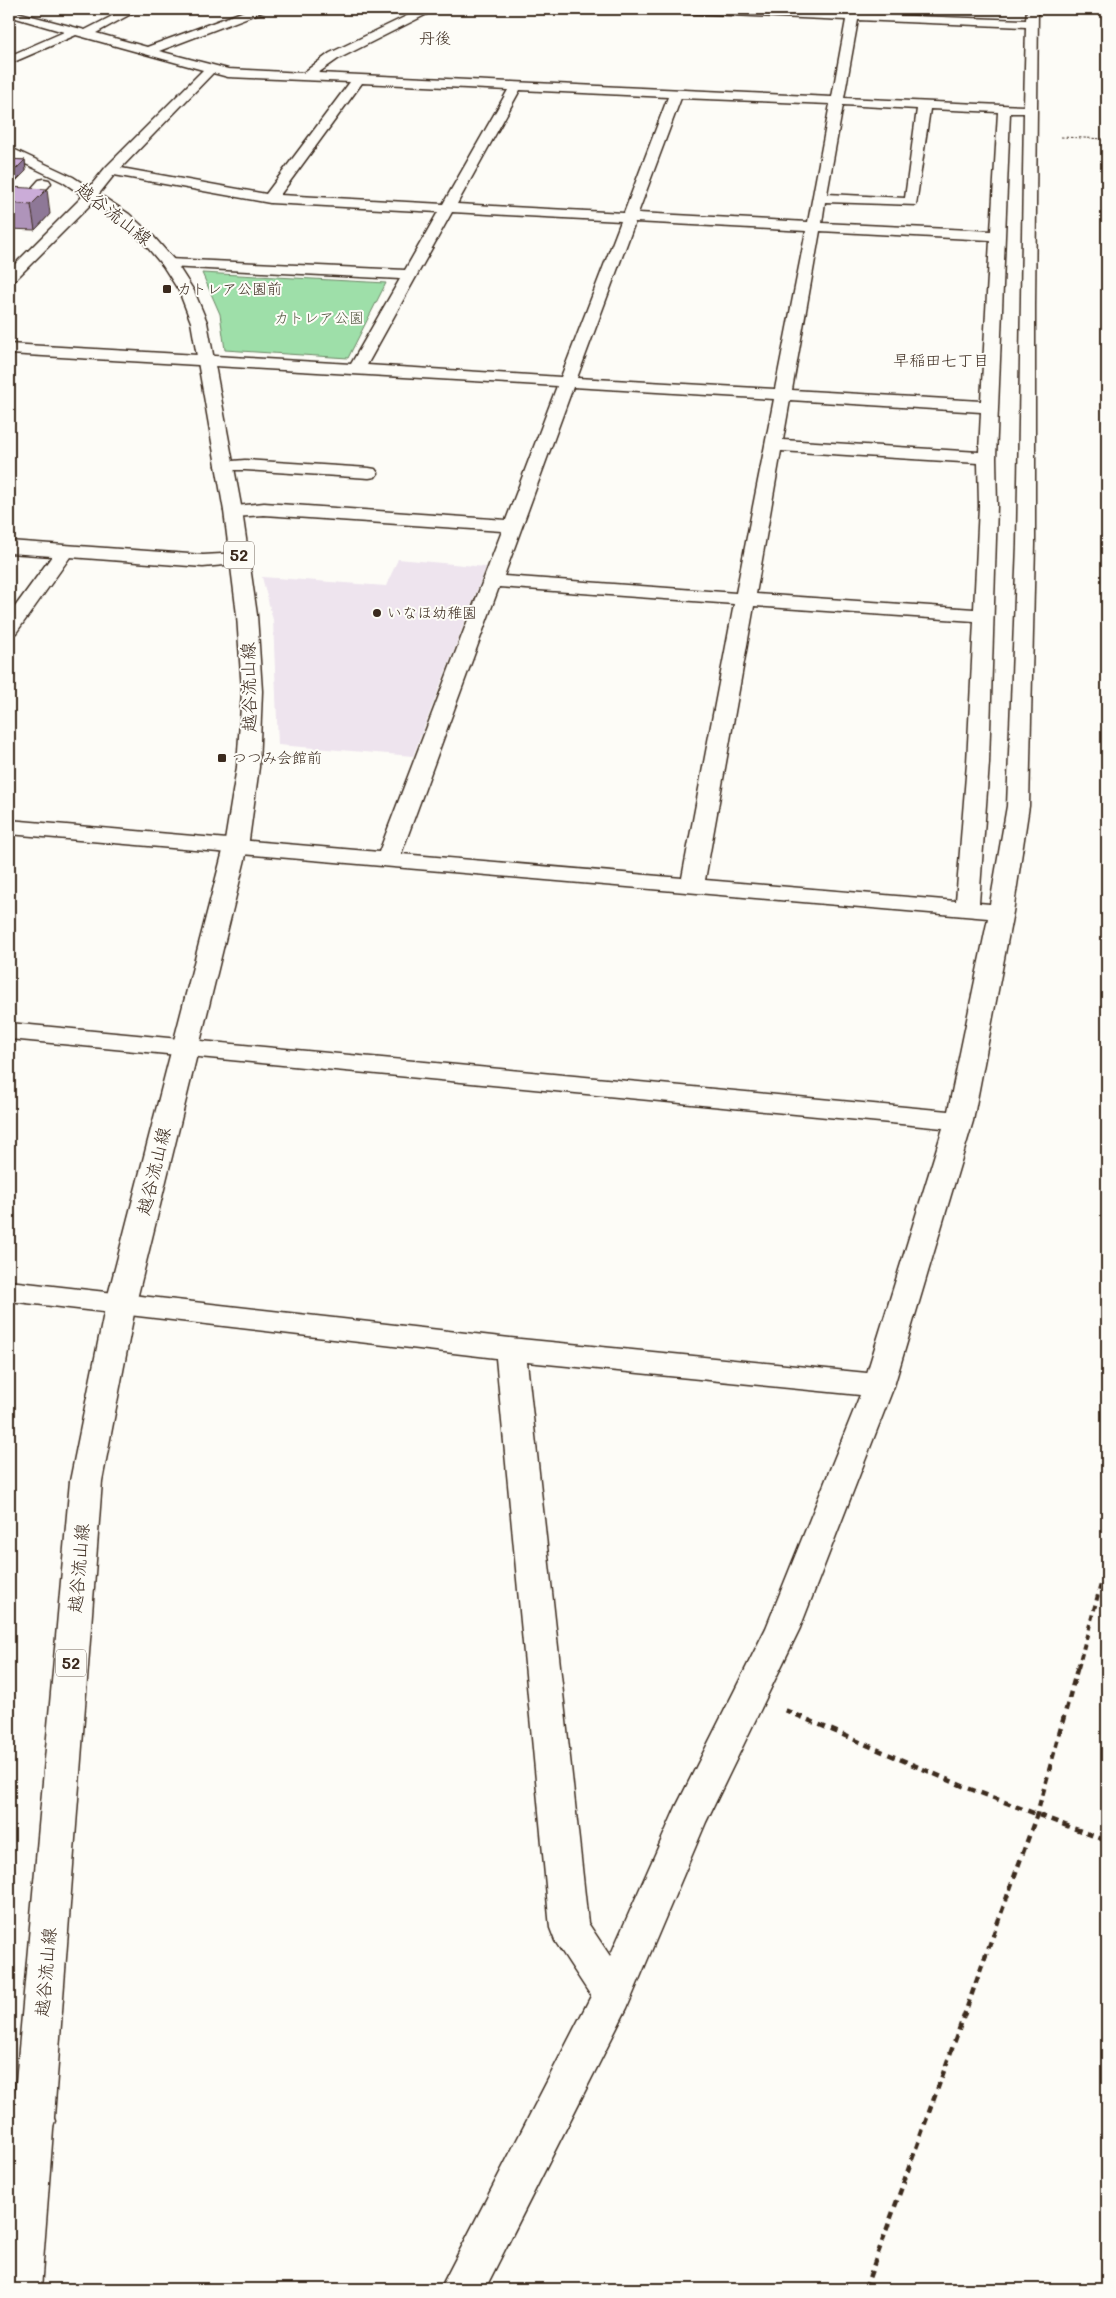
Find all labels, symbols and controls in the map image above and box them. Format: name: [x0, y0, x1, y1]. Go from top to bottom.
district label: 丹後: [419, 27, 451, 48]
street label: 越谷流山線: [72, 176, 157, 250]
place label: カトレア公園前: [177, 278, 282, 298]
marker: カトレア公園前: [161, 283, 173, 295]
park label: カトレア公園: [274, 307, 364, 327]
district label: 早稲田七丁目: [893, 349, 989, 370]
road number: 52: [224, 542, 254, 568]
place label: いなほ幼稚園: [387, 602, 477, 622]
marker: いなほ幼稚園: [371, 607, 383, 619]
street label: 越谷流山線: [235, 642, 261, 732]
place label: つつみ会館前: [232, 747, 322, 767]
marker: つつみ会館前: [216, 752, 228, 764]
street label: 越谷流山線: [130, 1124, 176, 1217]
street label: 越谷流山線: [62, 1522, 94, 1614]
road number: 52: [56, 1650, 86, 1676]
street label: 越谷流山線: [29, 1926, 61, 2018]

